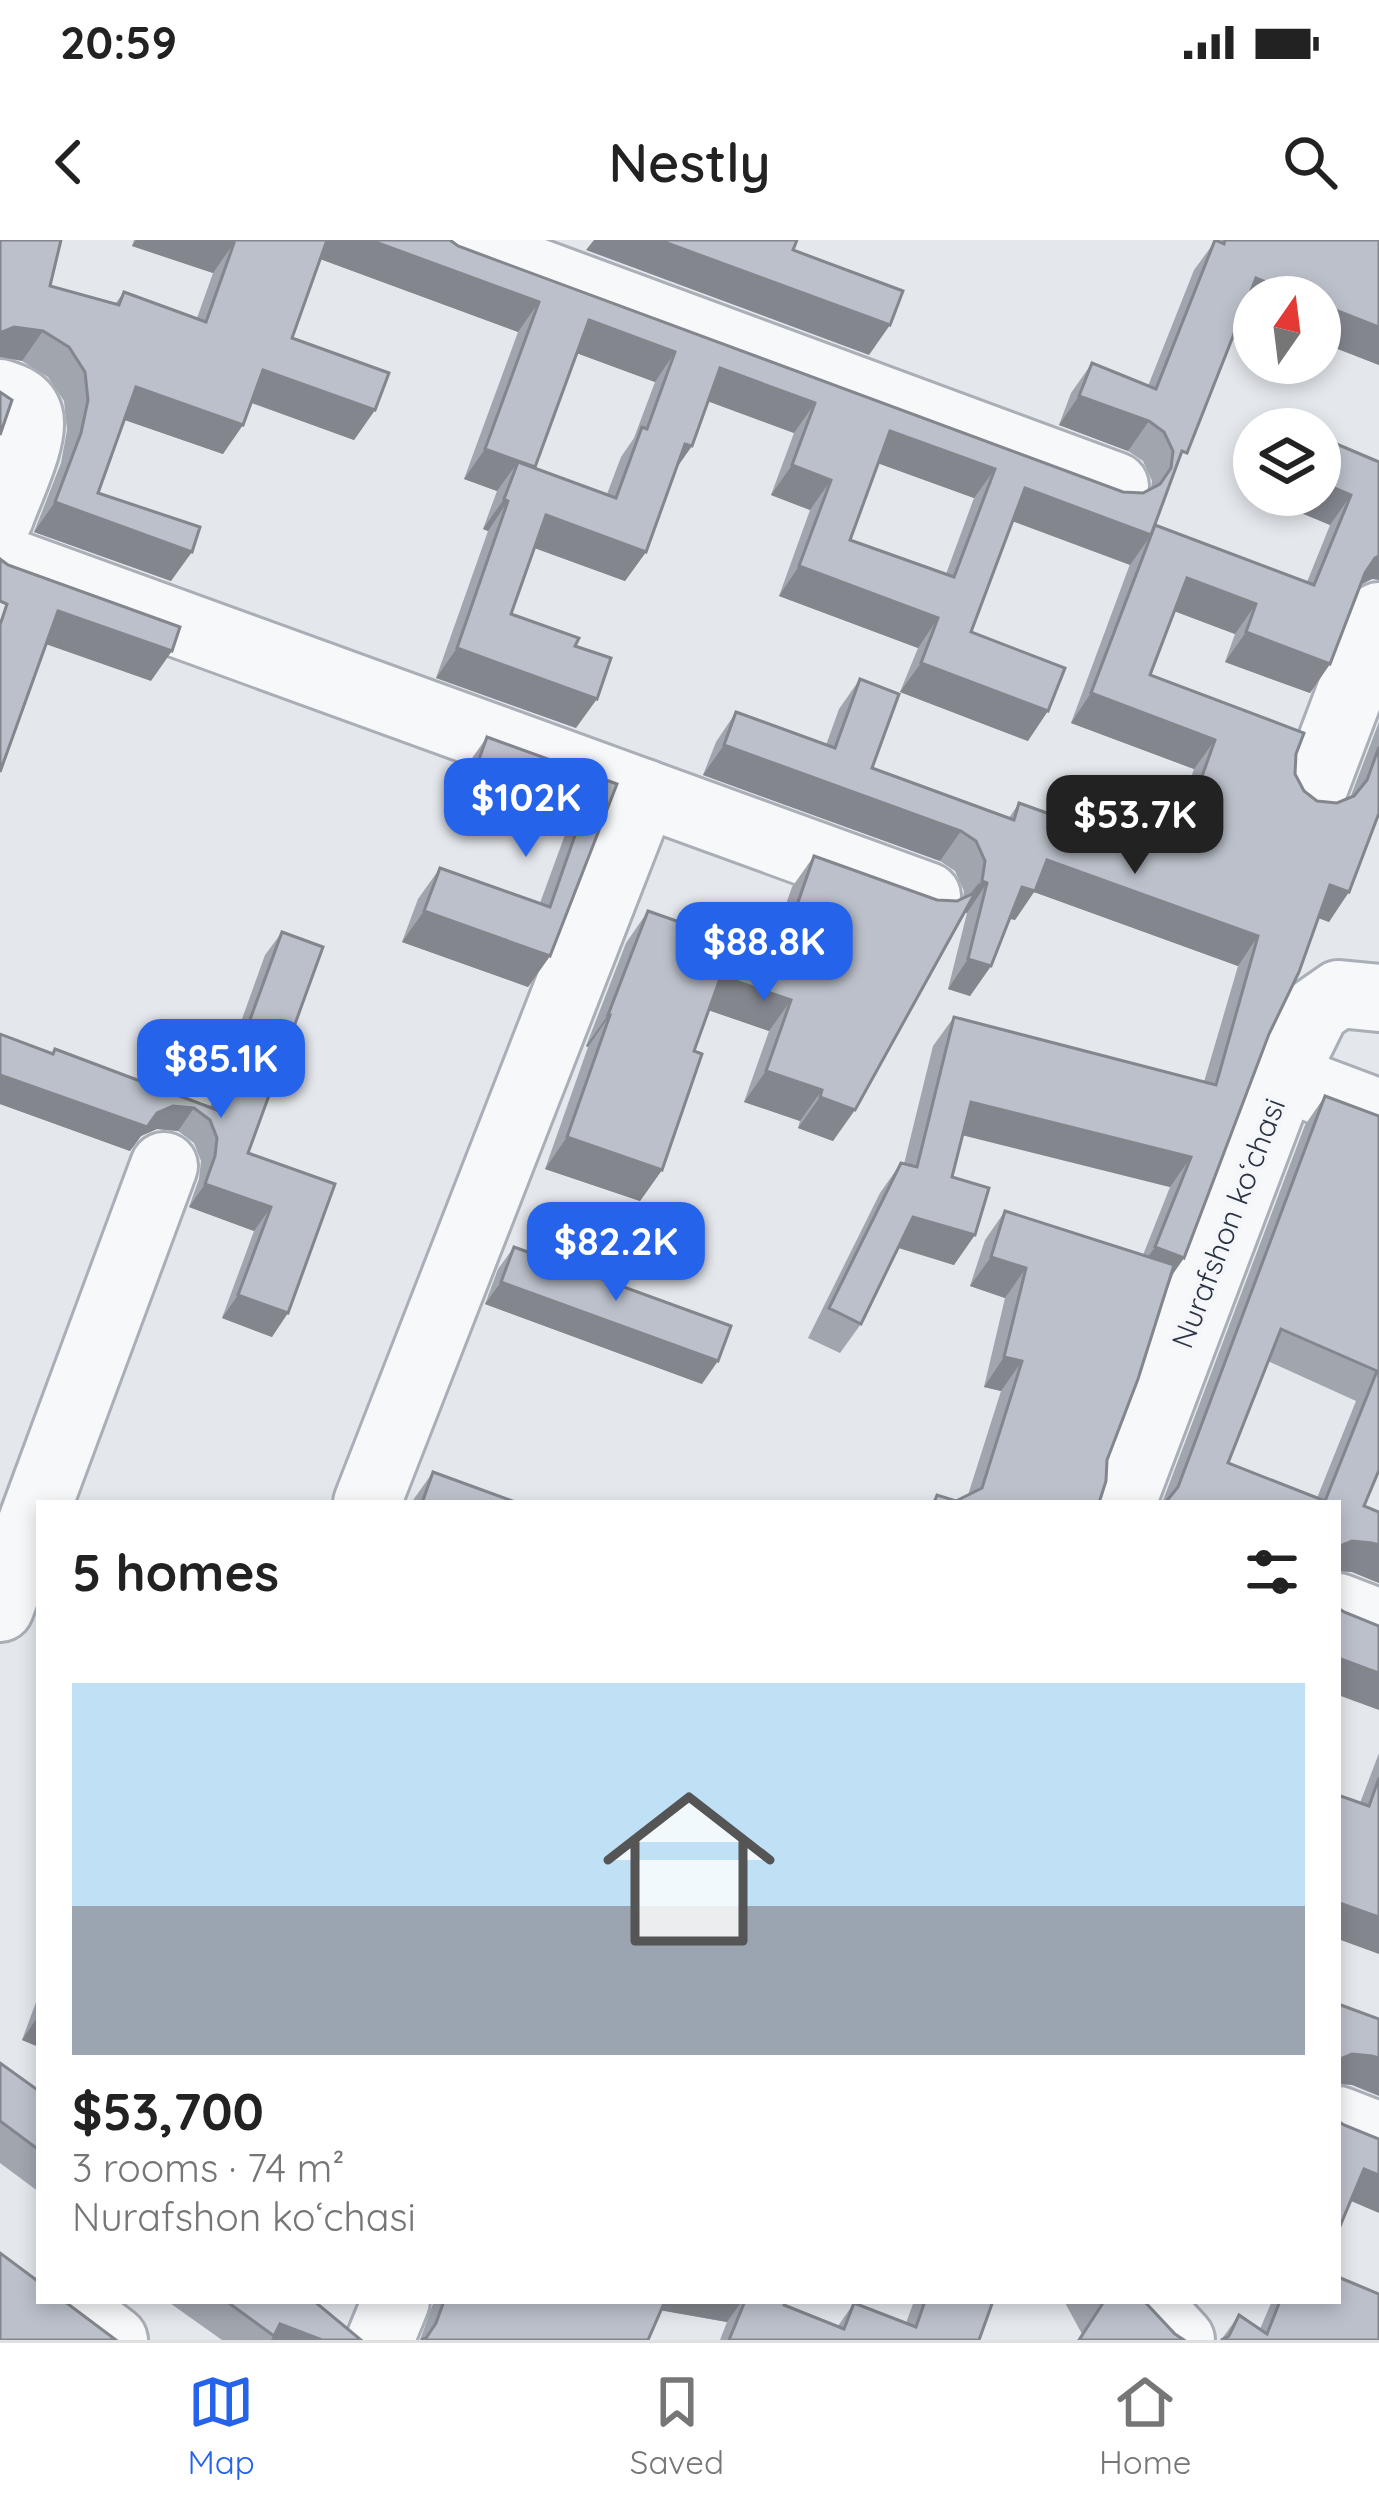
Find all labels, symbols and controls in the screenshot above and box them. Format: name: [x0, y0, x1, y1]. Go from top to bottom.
text: 20:59: [60, 14, 177, 70]
text: Nestly: [608, 128, 771, 196]
icon: back: [36, 129, 102, 195]
icon: search: [1277, 129, 1343, 195]
north arrow: [1233, 276, 1341, 384]
map controls: [1233, 276, 1341, 516]
button: layers: [1233, 408, 1341, 516]
pin: $102K: [442, 758, 610, 860]
text: $102K: [471, 772, 581, 821]
pin: $53.7K: [1037, 775, 1233, 877]
text: $53.7K: [1073, 789, 1197, 838]
pin: $88.8K: [666, 902, 862, 1004]
text: $88.8K: [703, 916, 825, 965]
pin: $85.1K: [123, 1019, 319, 1121]
text: $85.1K: [164, 1033, 278, 1082]
street label: Nurafshon koʻchasi: [1163, 1093, 1293, 1353]
pin: $82.2K: [518, 1202, 714, 1304]
text: $82.2K: [554, 1216, 678, 1265]
icon: filters: [1239, 1539, 1305, 1605]
text: 5 homes: [72, 1540, 279, 1604]
icon: home: [581, 1761, 797, 1977]
text: $53,700: [72, 2079, 264, 2143]
text: 3 rooms · 74 m²: [72, 2143, 345, 2192]
text: Nurafshon koʻchasi: [72, 2192, 416, 2241]
tab: Map: [188, 2369, 255, 2482]
tab: Saved: [630, 2369, 724, 2482]
tab: Home: [1099, 2369, 1191, 2482]

